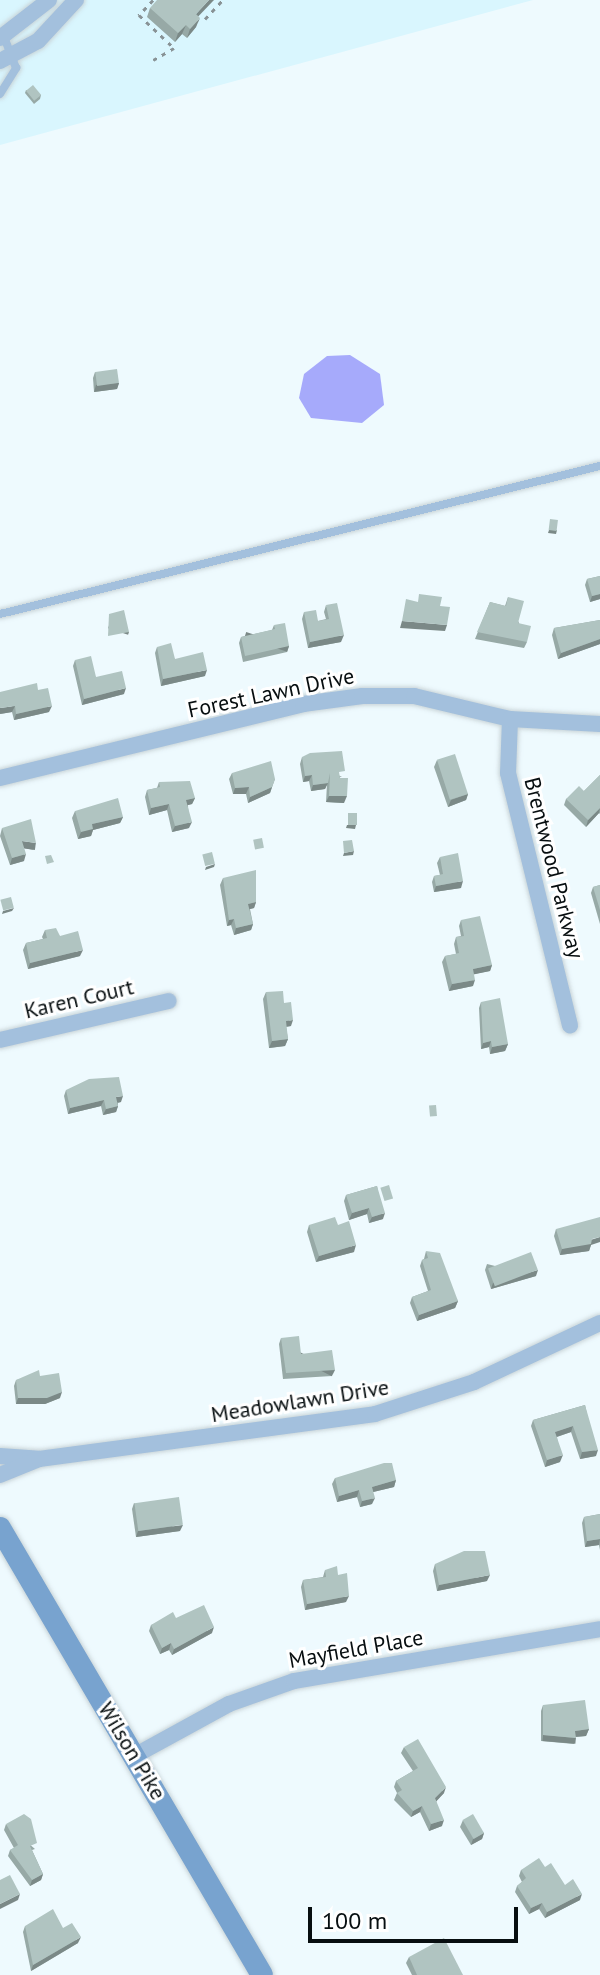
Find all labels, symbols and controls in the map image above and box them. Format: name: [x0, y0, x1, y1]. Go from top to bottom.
street label: Forest Lawn Drive: [185, 662, 357, 724]
street label: Brentwood Parkway: [519, 775, 589, 961]
street label: Karen Court: [22, 974, 136, 1024]
street label: Meadowlawn Drive: [209, 1374, 391, 1428]
street label: Mayfield Place: [287, 1624, 425, 1674]
street label: Wilson Pike: [93, 1697, 171, 1805]
scale bar: [312, 1891, 522, 1941]
text: 100 m: [322, 1905, 387, 1936]

